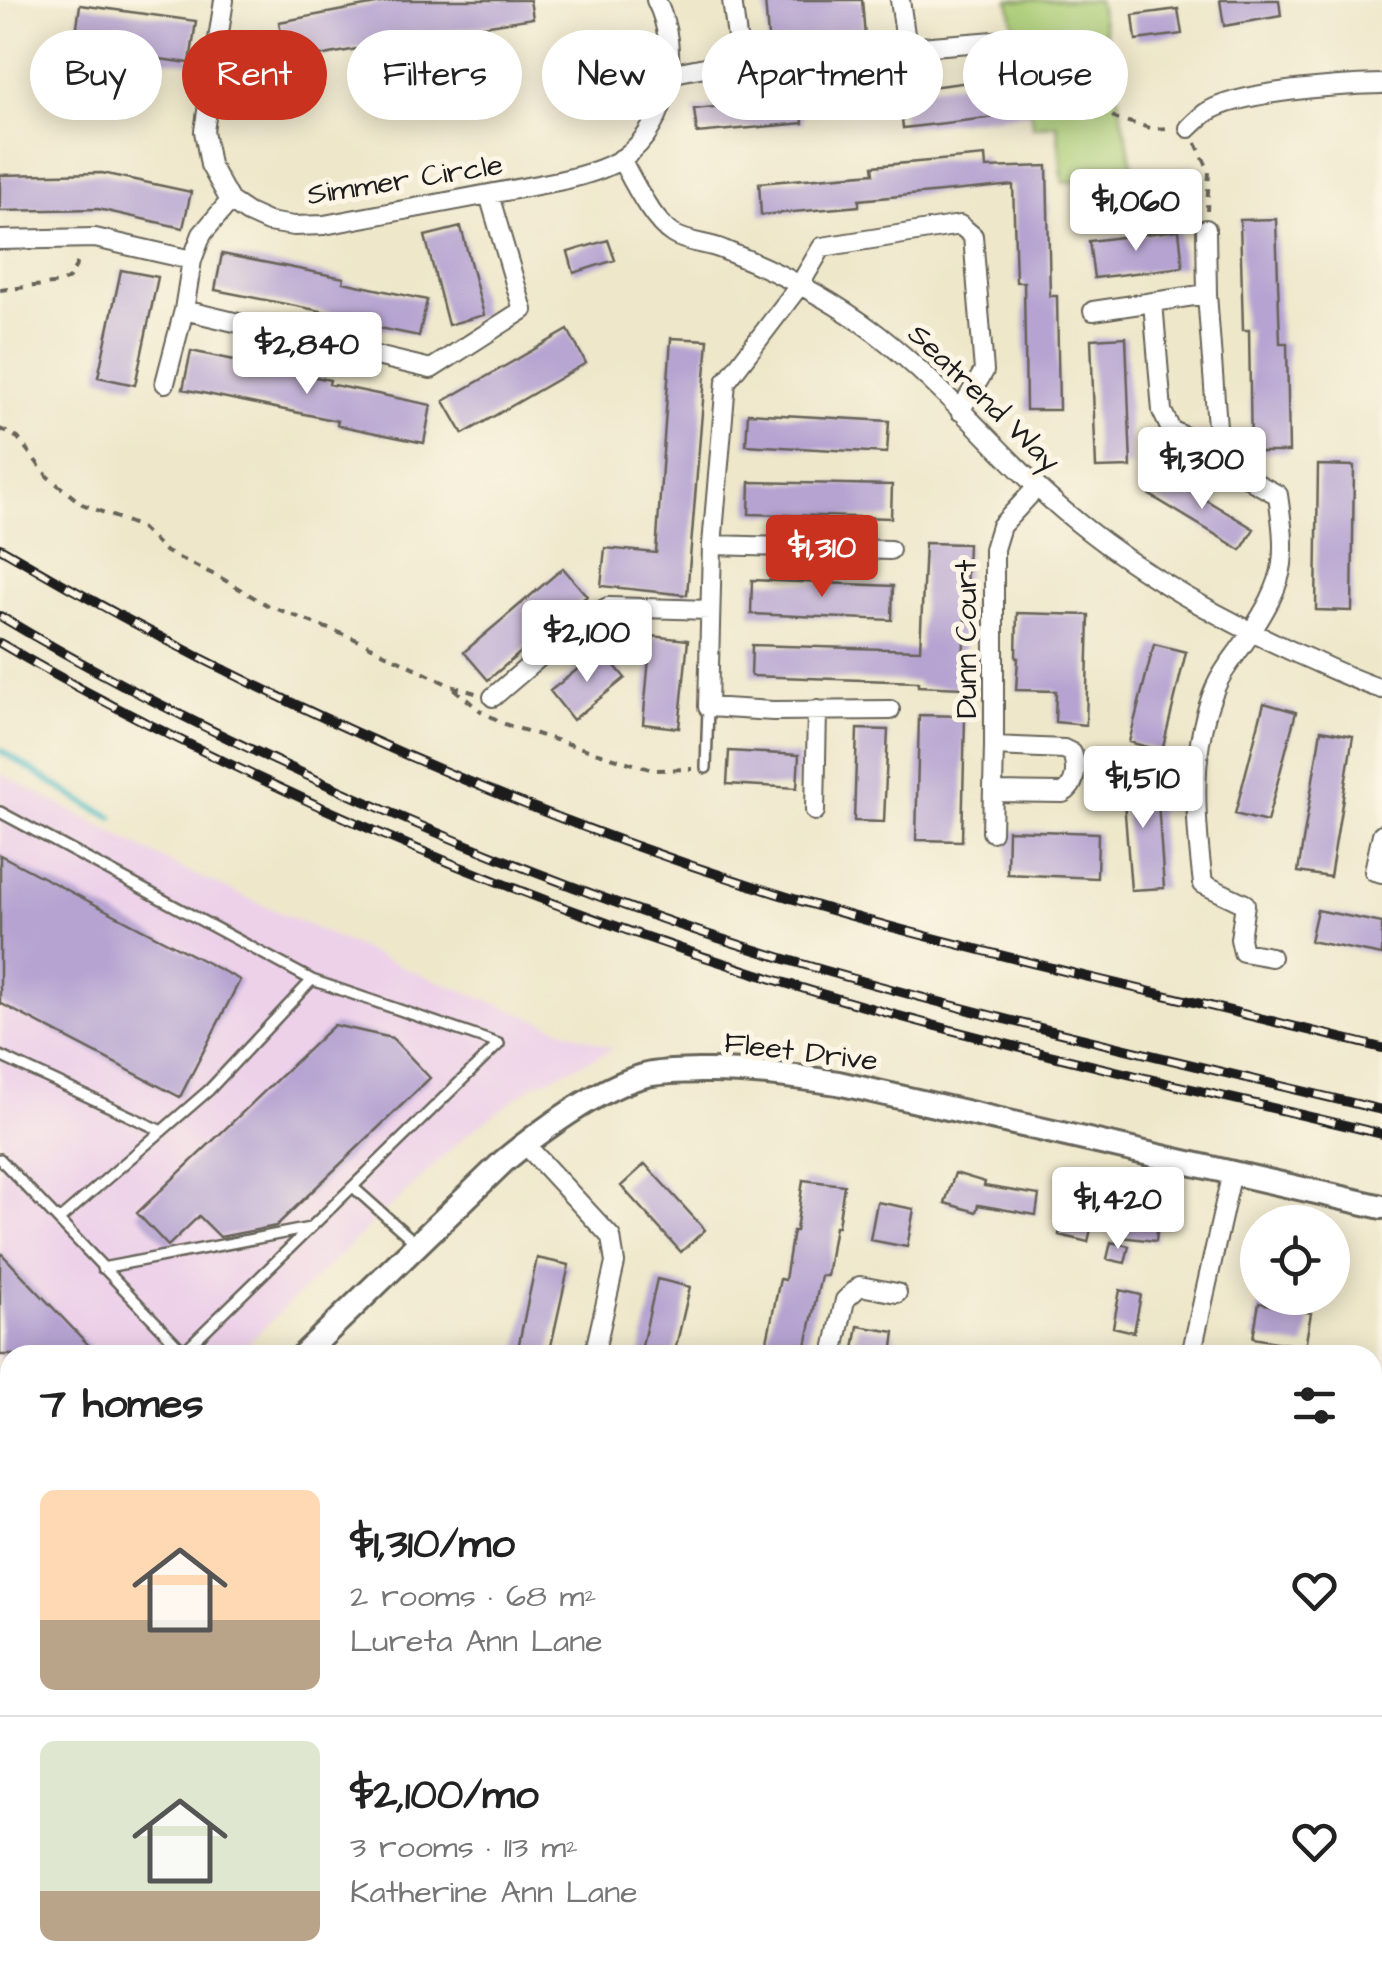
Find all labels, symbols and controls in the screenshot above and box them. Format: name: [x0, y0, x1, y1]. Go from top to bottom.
chip: Buy: [30, 30, 162, 120]
chip: Rent: [182, 30, 327, 120]
chip: Filters: [347, 30, 522, 120]
chip: New: [542, 30, 682, 120]
chip: Apartment: [702, 30, 943, 120]
chip: House: [963, 30, 1128, 120]
street label: Simmer Circle: [304, 144, 506, 216]
pin: $1,060: [1055, 169, 1217, 254]
text: $1,060: [1092, 179, 1180, 224]
pin: $2,840: [226, 312, 388, 397]
street label: Seatrend Way: [897, 314, 1070, 483]
text: $2,840: [255, 322, 359, 367]
pin: $1,300: [1121, 427, 1283, 512]
text: $1,300: [1160, 437, 1244, 482]
pin: $1,310: [741, 515, 903, 600]
text: $1,310: [788, 525, 856, 570]
street label: Dunn Court: [946, 560, 988, 718]
pin: $2,100: [506, 600, 668, 685]
text: $2,100: [544, 610, 630, 655]
pin: $1,510: [1062, 746, 1224, 831]
text: $1,510: [1106, 756, 1180, 801]
street label: Fleet Drive: [722, 1022, 880, 1082]
pin: $1,420: [1037, 1167, 1199, 1252]
text: $1,420: [1074, 1177, 1162, 1222]
map controls: [1240, 1205, 1350, 1315]
button: locate: [1240, 1205, 1350, 1315]
text: 7 homes: [40, 1376, 204, 1434]
icon: filters: [1287, 1378, 1342, 1433]
text: $1,310/mo: [350, 1516, 515, 1574]
icon: home: [120, 1530, 240, 1650]
icon: heart: [1287, 1563, 1342, 1618]
text: 2 rooms · 68 m²: [350, 1574, 596, 1619]
text: Lureta Ann Lane: [350, 1619, 602, 1664]
text: $2,100/mo: [350, 1767, 539, 1825]
icon: home: [120, 1781, 240, 1901]
icon: heart: [1287, 1814, 1342, 1869]
text: 3 rooms · 113 m²: [350, 1825, 578, 1870]
text: Katherine Ann Lane: [350, 1870, 637, 1915]

